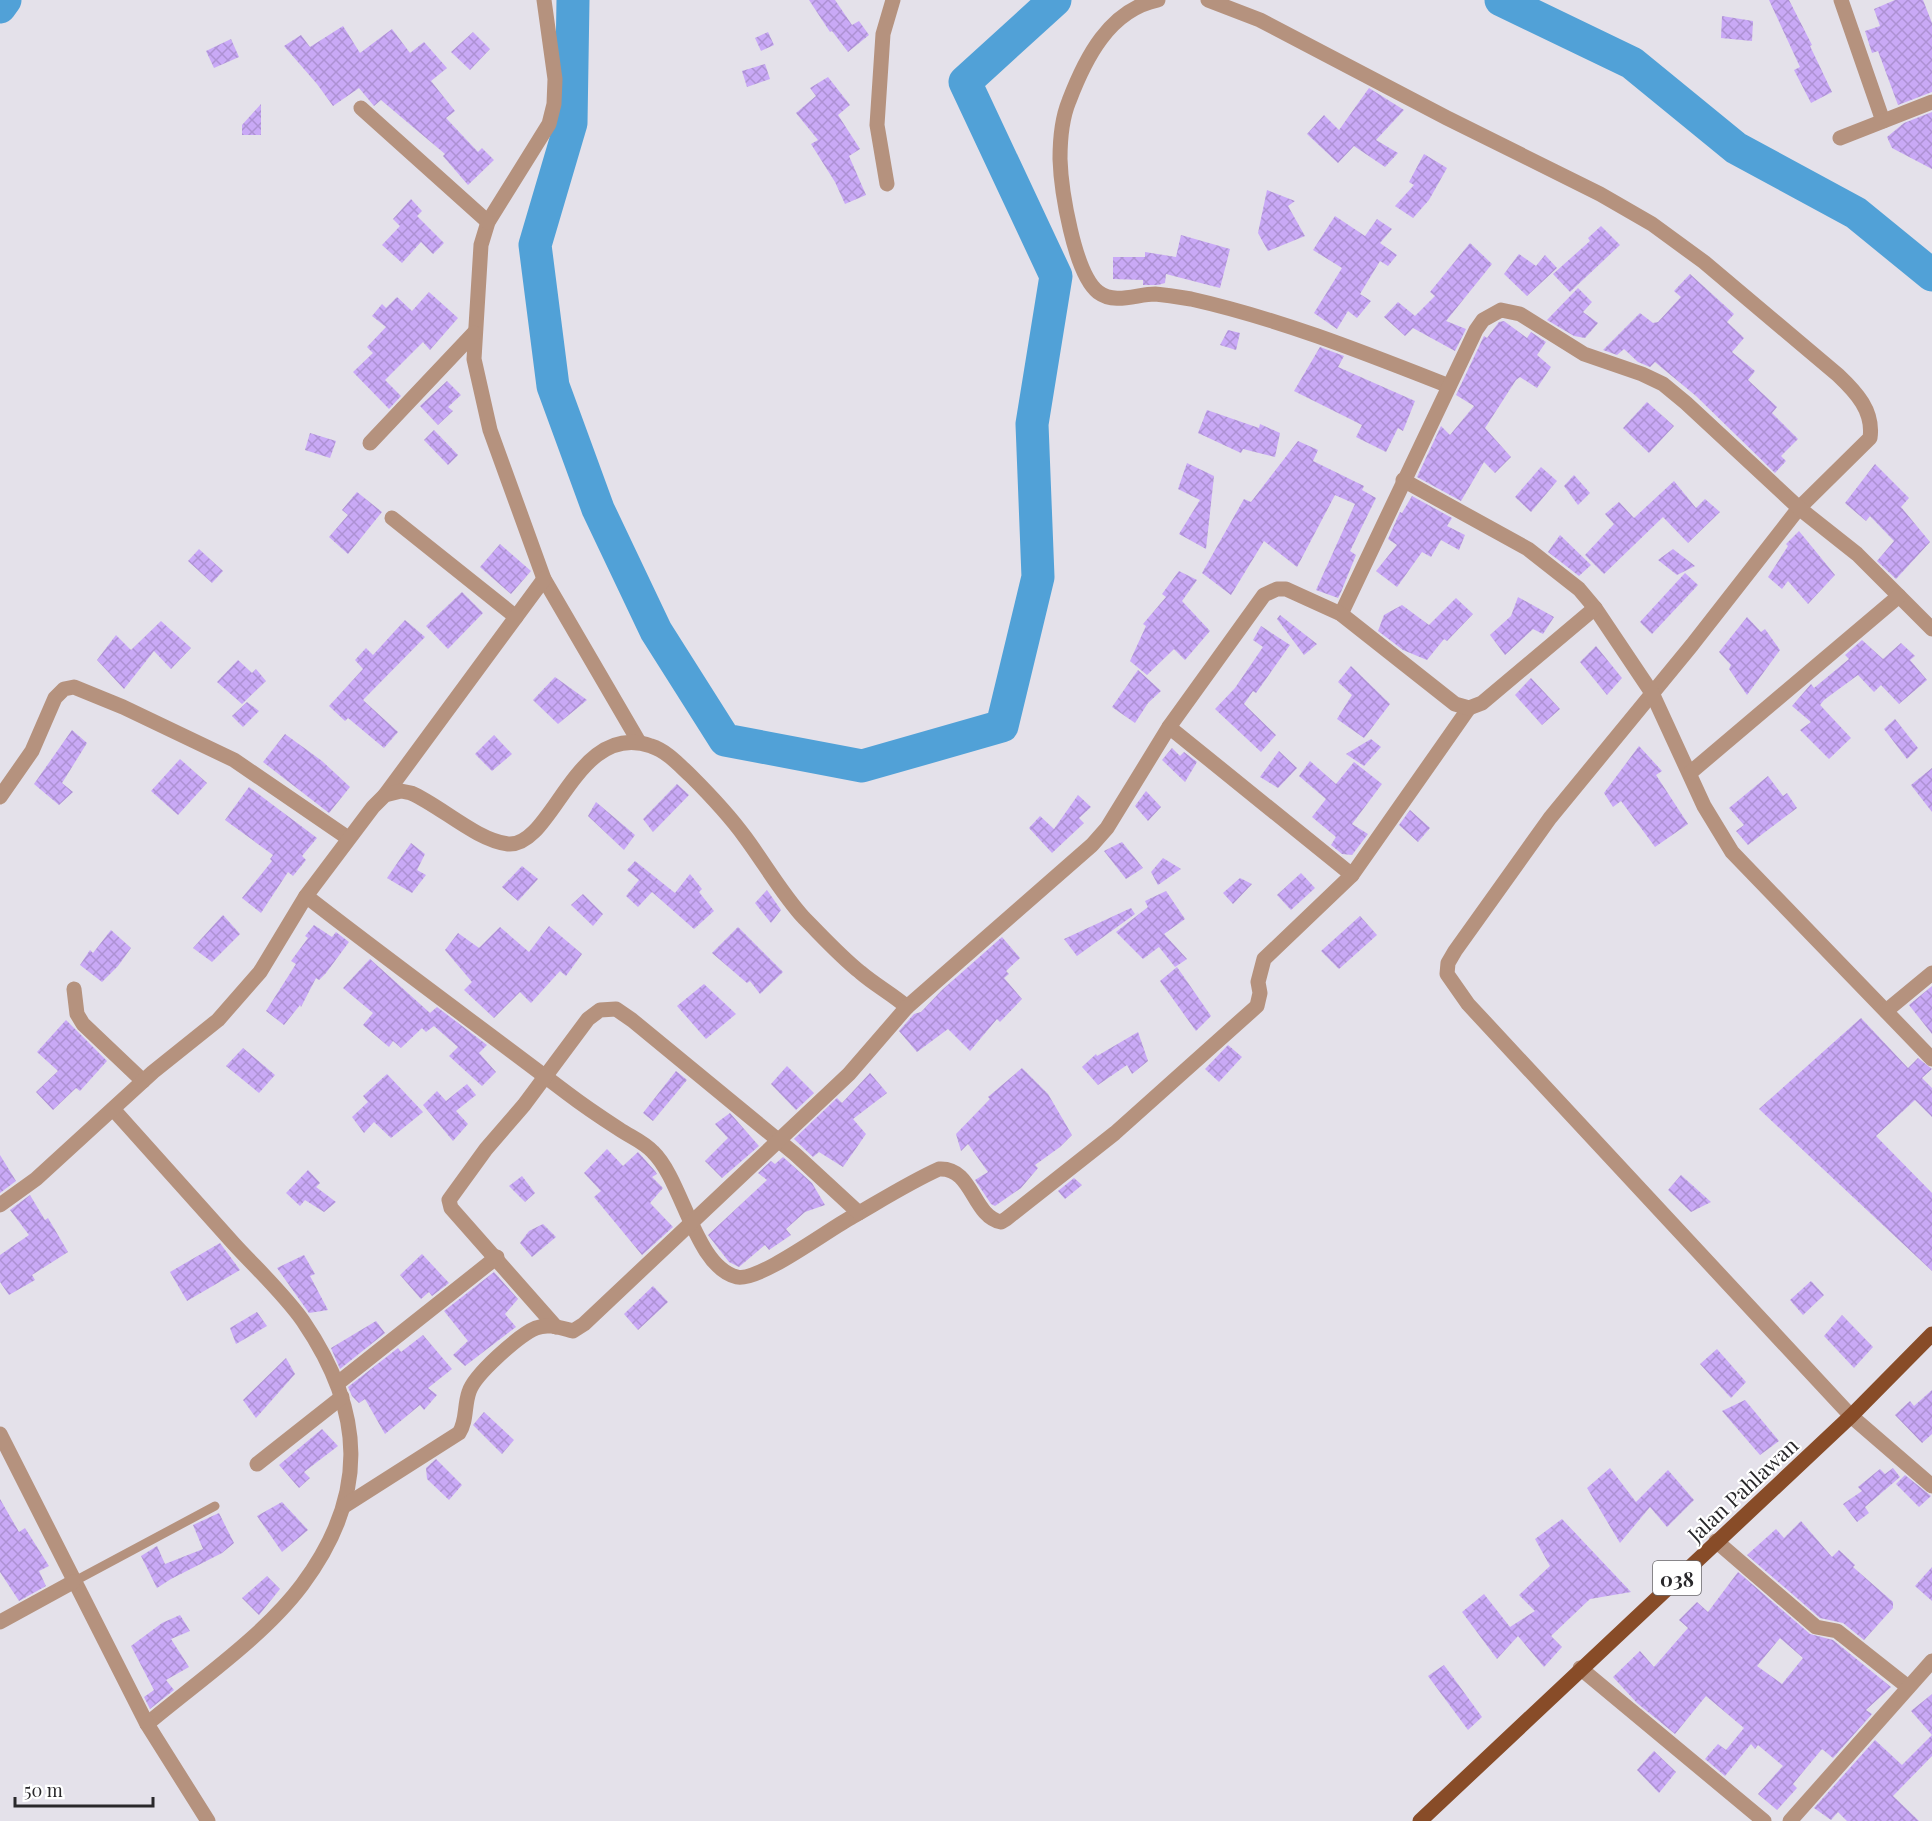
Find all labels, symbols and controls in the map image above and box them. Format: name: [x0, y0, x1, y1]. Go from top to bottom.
street label: Jalan Pahlawan: [1680, 1430, 1804, 1548]
road number: 038: [1653, 1561, 1701, 1595]
scale bar: [15, 1770, 153, 1808]
text: 50 m: [24, 1778, 63, 1802]

